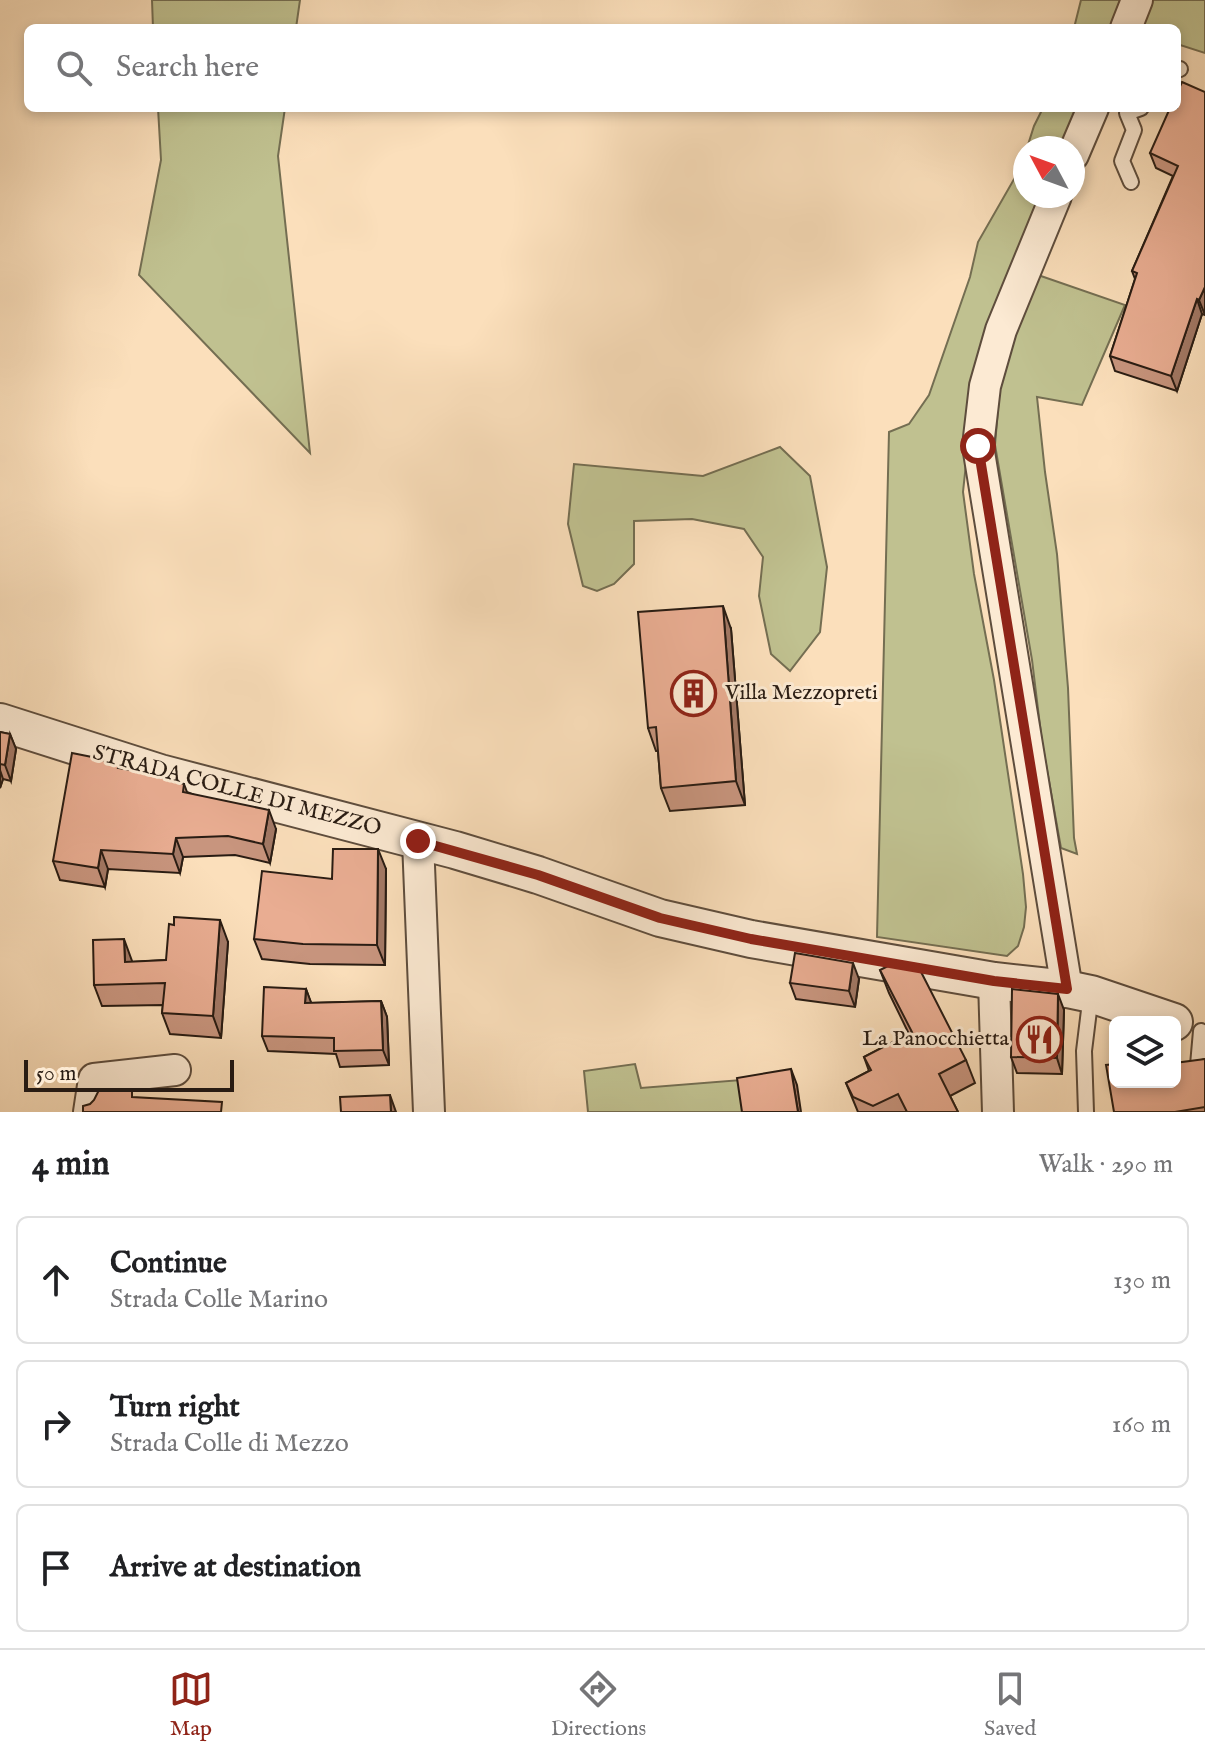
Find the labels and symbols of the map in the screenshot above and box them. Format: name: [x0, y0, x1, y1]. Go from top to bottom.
north arrow: [1013, 136, 1085, 208]
route start: [960, 428, 996, 464]
building icon: Villa Mezzopreti: [670, 669, 718, 717]
place label: Villa Mezzopreti: [724, 679, 878, 707]
street label: STRADA COLLE DI MEZZO: [90, 739, 384, 843]
route end: [400, 823, 436, 859]
restaurant icon: La Panocchietta: [1016, 1015, 1064, 1063]
place label: La Panocchietta: [862, 1025, 1009, 1053]
scale bar: [24, 1056, 234, 1092]

